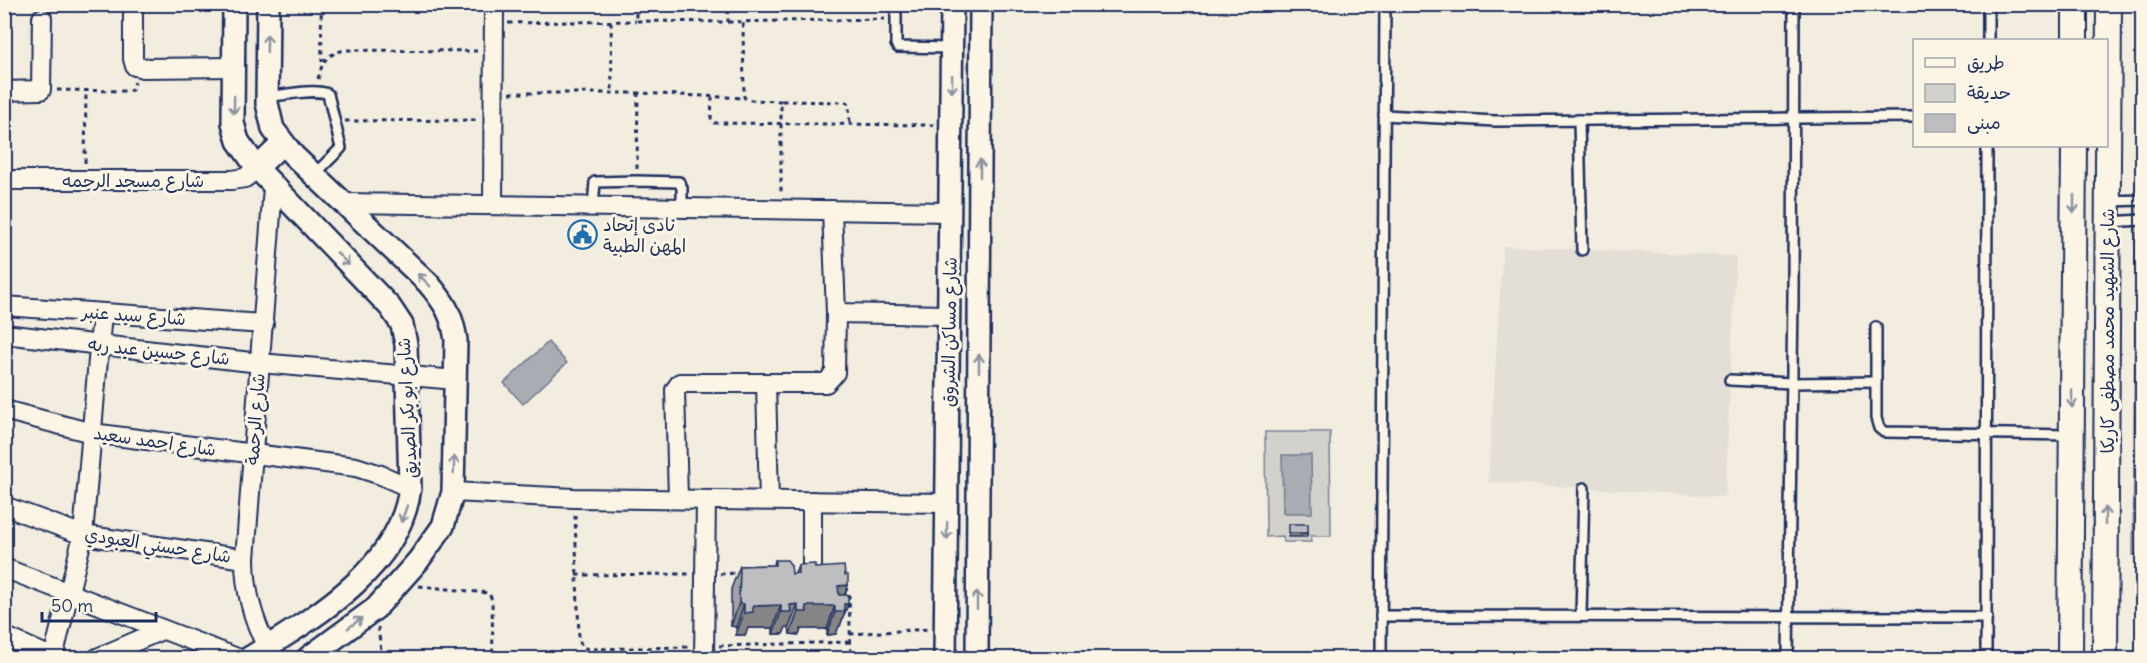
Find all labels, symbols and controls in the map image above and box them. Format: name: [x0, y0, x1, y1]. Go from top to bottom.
one-way arrow: [262, 34, 273, 54]
legend: [1913, 39, 2108, 147]
text: طريق: [1967, 51, 2005, 74]
one-way arrow: [946, 73, 958, 93]
text: حديقة: [1967, 81, 2011, 104]
one-way arrow: [228, 94, 240, 114]
text: مبنى: [1967, 111, 2001, 134]
one-way arrow: [974, 159, 986, 179]
street label: شارع مسجد الرحمه: [62, 169, 204, 193]
one-way arrow: [2068, 193, 2079, 213]
street label: شارع الشهيد محمد مصطفى كاريكا: [2096, 208, 2120, 454]
place label: نادى إتحاد المهن الطبية: [603, 213, 686, 257]
public building icon: نادى إتحاد المهن الطبية: [566, 218, 598, 250]
one-way arrow: [335, 251, 349, 266]
street label: شارع مساكن الشروق: [936, 257, 963, 407]
one-way arrow: [417, 272, 431, 287]
street label: شارع سيد عنبر: [79, 300, 187, 331]
street label: شارع حسين عبد ربه: [87, 332, 231, 371]
street label: شارع ابو بكر الصديق: [392, 337, 423, 479]
one-way arrow: [973, 354, 985, 374]
street label: شارع الرحمة: [240, 372, 271, 466]
one-way arrow: [2066, 388, 2078, 408]
street label: شارع احمد سعيد: [92, 421, 218, 462]
one-way arrow: [448, 455, 459, 475]
one-way arrow: [398, 504, 409, 522]
one-way arrow: [2099, 507, 2111, 527]
one-way arrow: [941, 520, 952, 540]
street label: شارع حسني العبودي: [82, 522, 233, 573]
scale bar: [42, 585, 156, 623]
one-way arrow: [971, 591, 983, 611]
text: 50 m: [51, 594, 93, 617]
one-way arrow: [347, 617, 363, 630]

